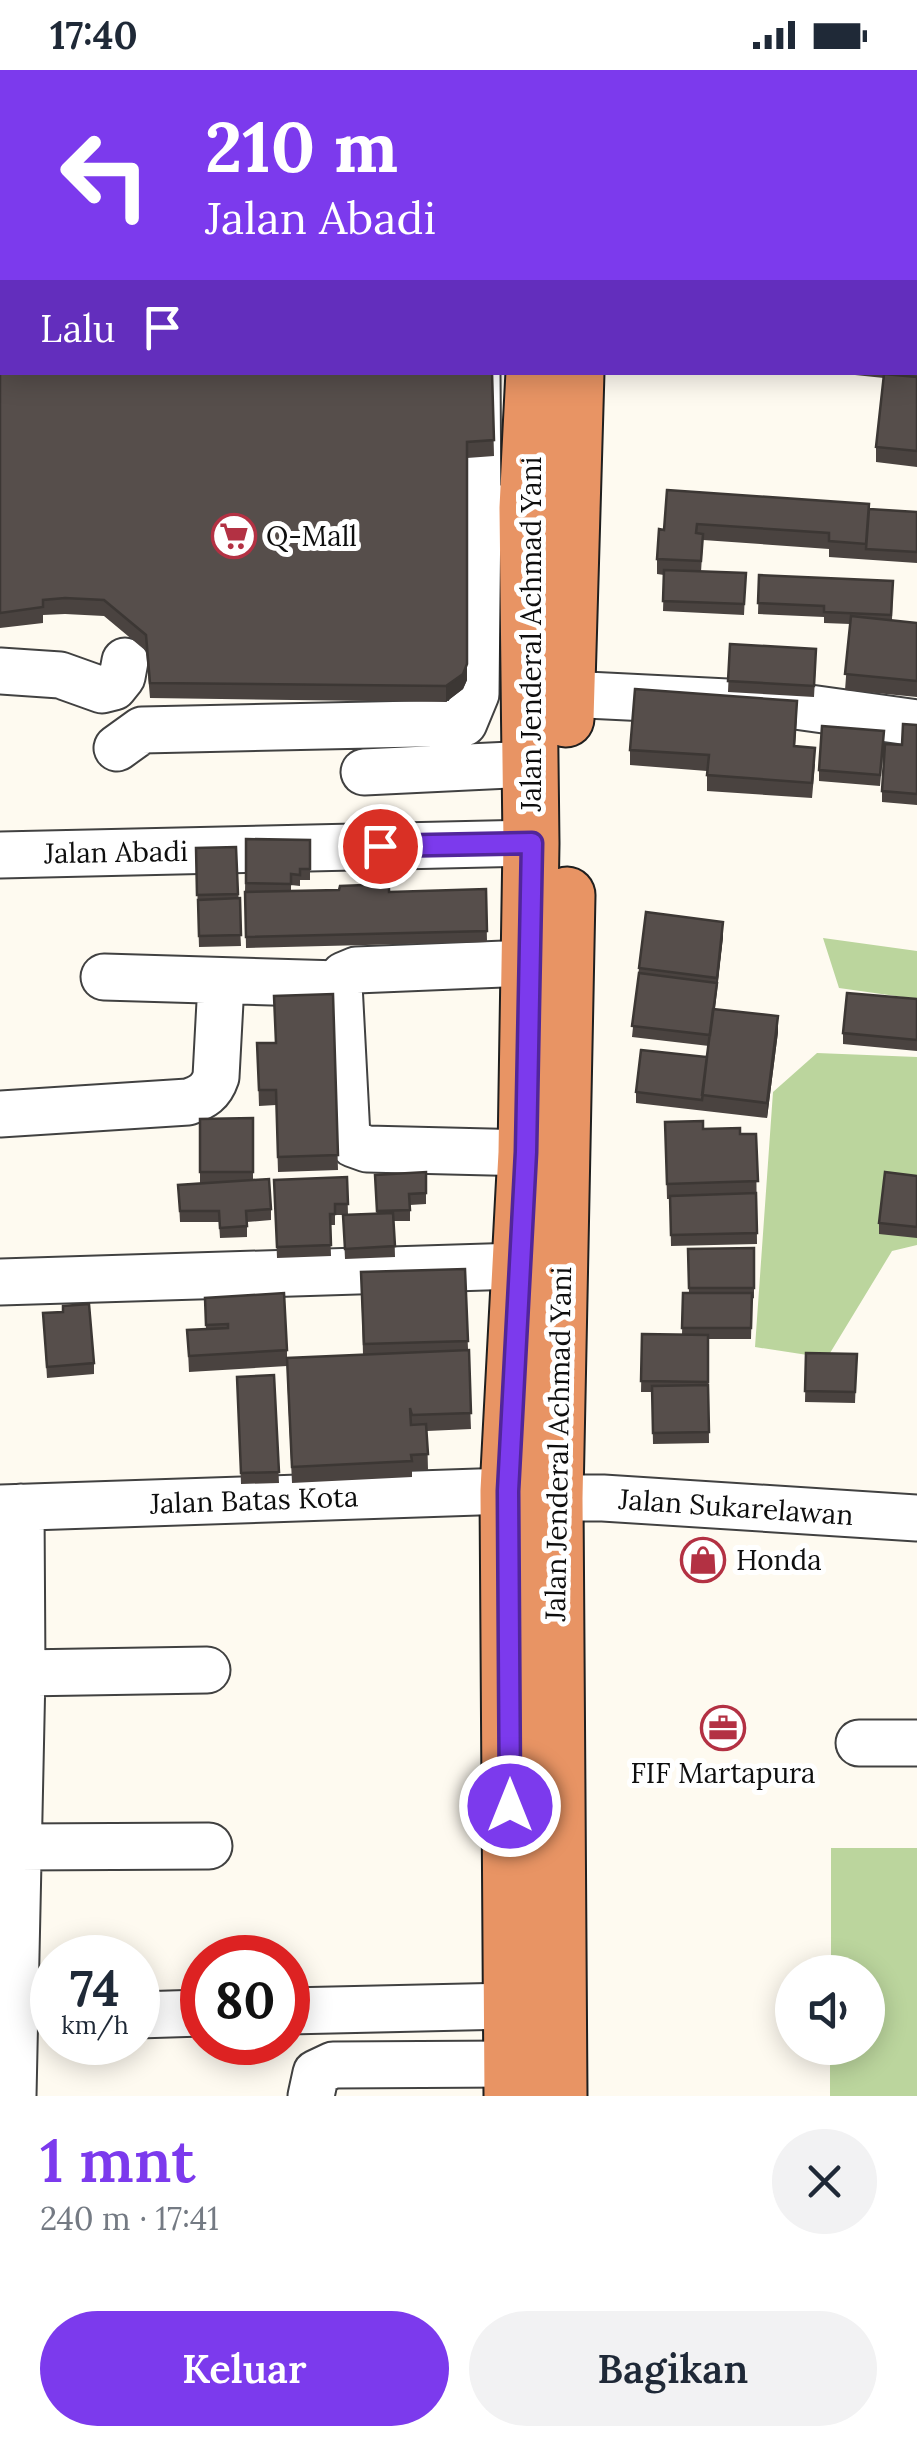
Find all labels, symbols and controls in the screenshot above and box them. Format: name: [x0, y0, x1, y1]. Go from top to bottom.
text: 17:40: [50, 11, 138, 59]
text: 210 m: [205, 102, 398, 191]
icon: left: [40, 110, 170, 240]
text: Jalan Abadi: [205, 189, 436, 246]
icon: arrive: [135, 300, 190, 355]
text: Lalu: [40, 304, 115, 352]
street label: Jalan Jenderal Achmad Yani: [513, 457, 549, 812]
supermarket icon: Q-Mall: [211, 513, 257, 559]
place label: Q-Mall: [266, 518, 357, 554]
pin: [338, 804, 423, 889]
icon: arrive: [353, 819, 408, 874]
street label: Jalan Abadi: [43, 833, 188, 871]
street label: Jalan Jenderal Achmad Yani: [537, 1266, 579, 1623]
street label: Jalan Batas Kota: [148, 1478, 359, 1522]
street label: Jalan Sukarelawan: [616, 1481, 855, 1533]
shop icon: Honda: [680, 1537, 726, 1583]
place label: Honda: [736, 1542, 822, 1578]
office icon: FIF Martapura: [700, 1705, 746, 1751]
position arrow: [458, 1754, 562, 1858]
place label: FIF Martapura: [631, 1755, 816, 1791]
speed limit sign: 80: [180, 1935, 310, 2065]
map controls: [775, 1955, 885, 2065]
button: sound: [775, 1955, 885, 2065]
text: 74: [70, 1956, 120, 2020]
text: km/h: [61, 2009, 129, 2041]
text: 1 mnt: [40, 2122, 195, 2198]
button: close: [772, 2129, 877, 2234]
text: 240 m · 17:41: [40, 2198, 219, 2239]
button: Keluar: [40, 2311, 449, 2426]
button: Bagikan: [469, 2311, 877, 2426]

